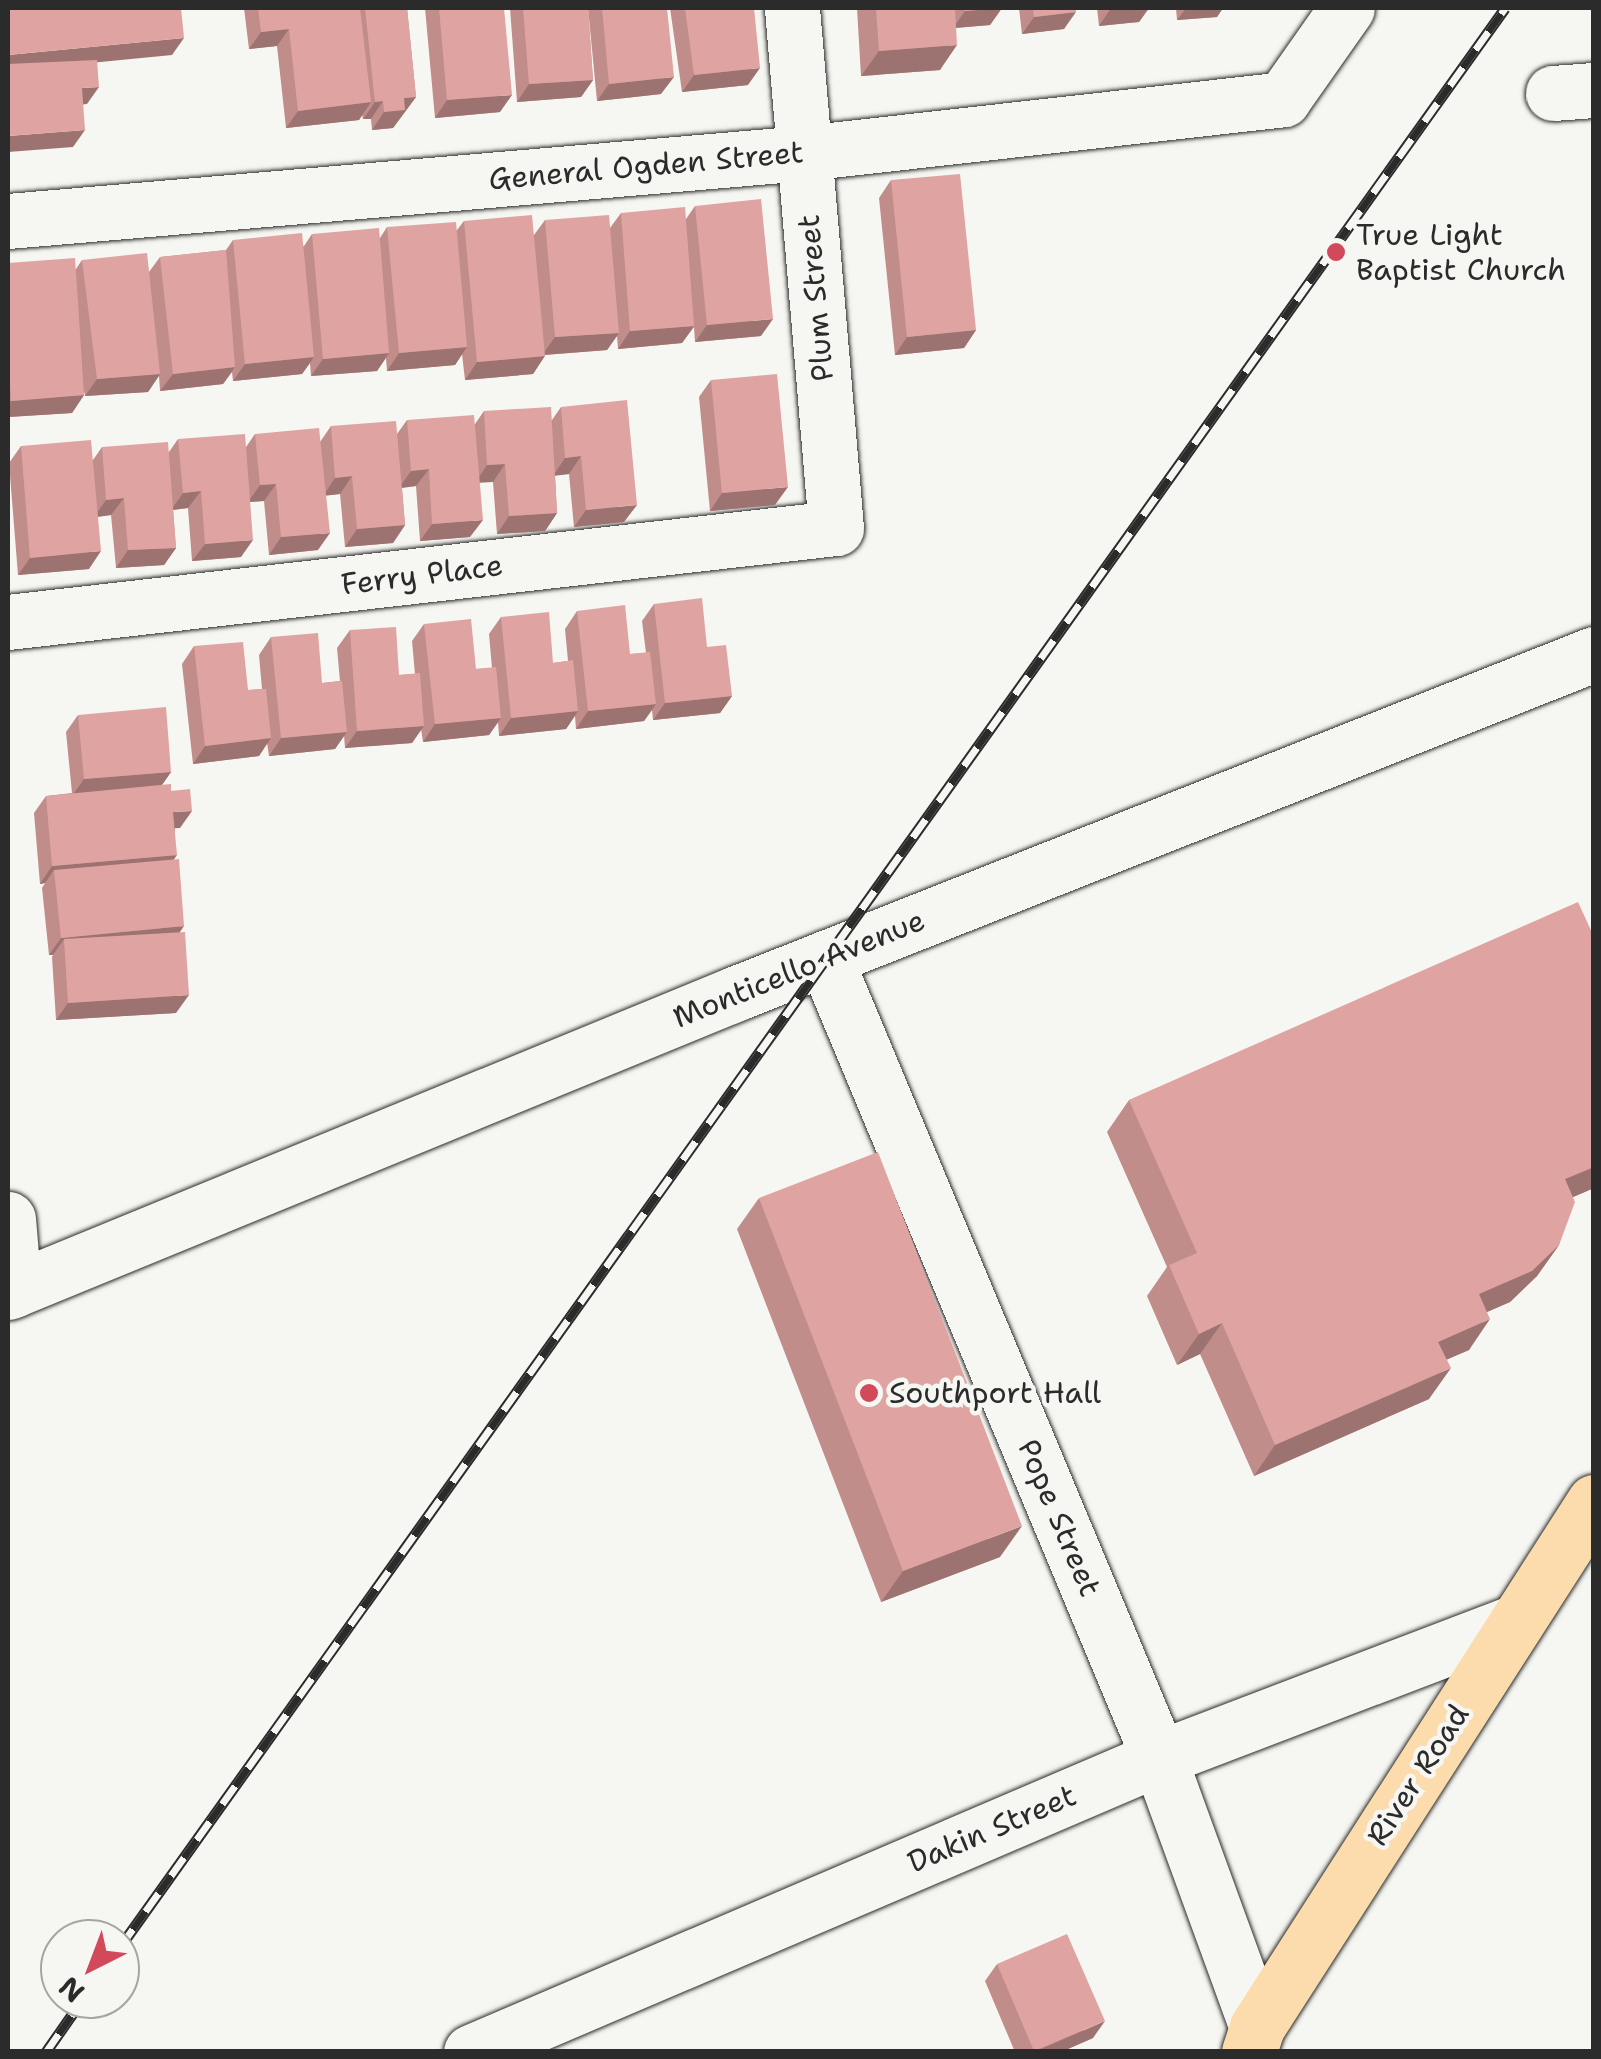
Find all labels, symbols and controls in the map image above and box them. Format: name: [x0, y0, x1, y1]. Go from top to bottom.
street label: General Ogden Street: [487, 134, 805, 198]
street label: Plum Street: [791, 213, 841, 383]
place label: True Light Baptist Church: [1356, 217, 1566, 288]
marker: True Light Baptist Church: [1325, 241, 1347, 263]
street label: Ferry Place: [339, 547, 505, 603]
street label: Monticello Avenue: [668, 902, 930, 1036]
place label: Southport Hall: [889, 1375, 1101, 1411]
marker: Southport Hall: [858, 1382, 880, 1404]
street label: Pope Street: [1010, 1434, 1108, 1602]
street label: River Road: [1359, 1698, 1477, 1852]
street label: Dakin Street: [903, 1777, 1081, 1881]
north arrow: [40, 1919, 140, 2019]
text: N: [50, 1968, 92, 2011]

